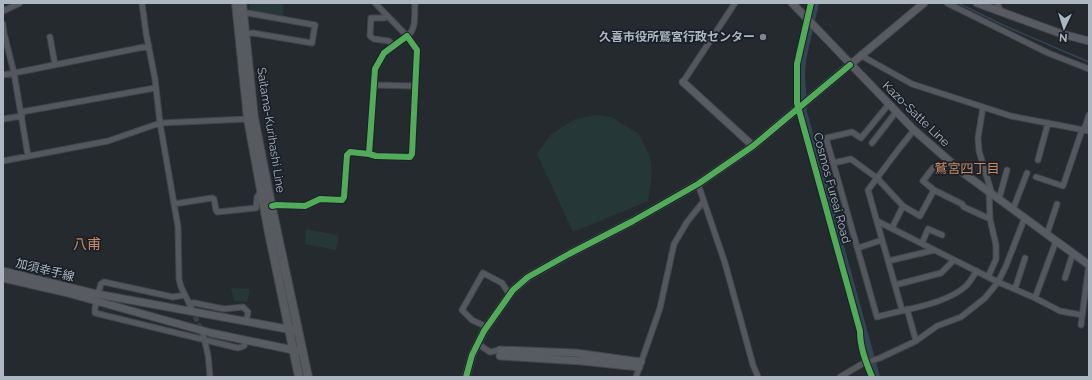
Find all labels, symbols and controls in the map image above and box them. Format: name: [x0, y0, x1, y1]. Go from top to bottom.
north arrow: [1044, 8, 1084, 48]
place label: 久喜市役所鷲宮行政センター: [599, 30, 755, 44]
text: N: [1059, 31, 1068, 44]
marker: 久喜市役所鷲宮行政センター: [758, 32, 768, 42]
street label: Saitama-Kurihashi Line: [254, 66, 288, 194]
street label: Kazo-Satte Line: [880, 79, 952, 149]
street label: Cosmos Fureai Road: [810, 131, 854, 245]
district label: 鷲宮四丁目: [934, 161, 1000, 176]
district label: 八甫: [73, 236, 101, 252]
street label: 加須幸手線: [14, 256, 76, 284]

